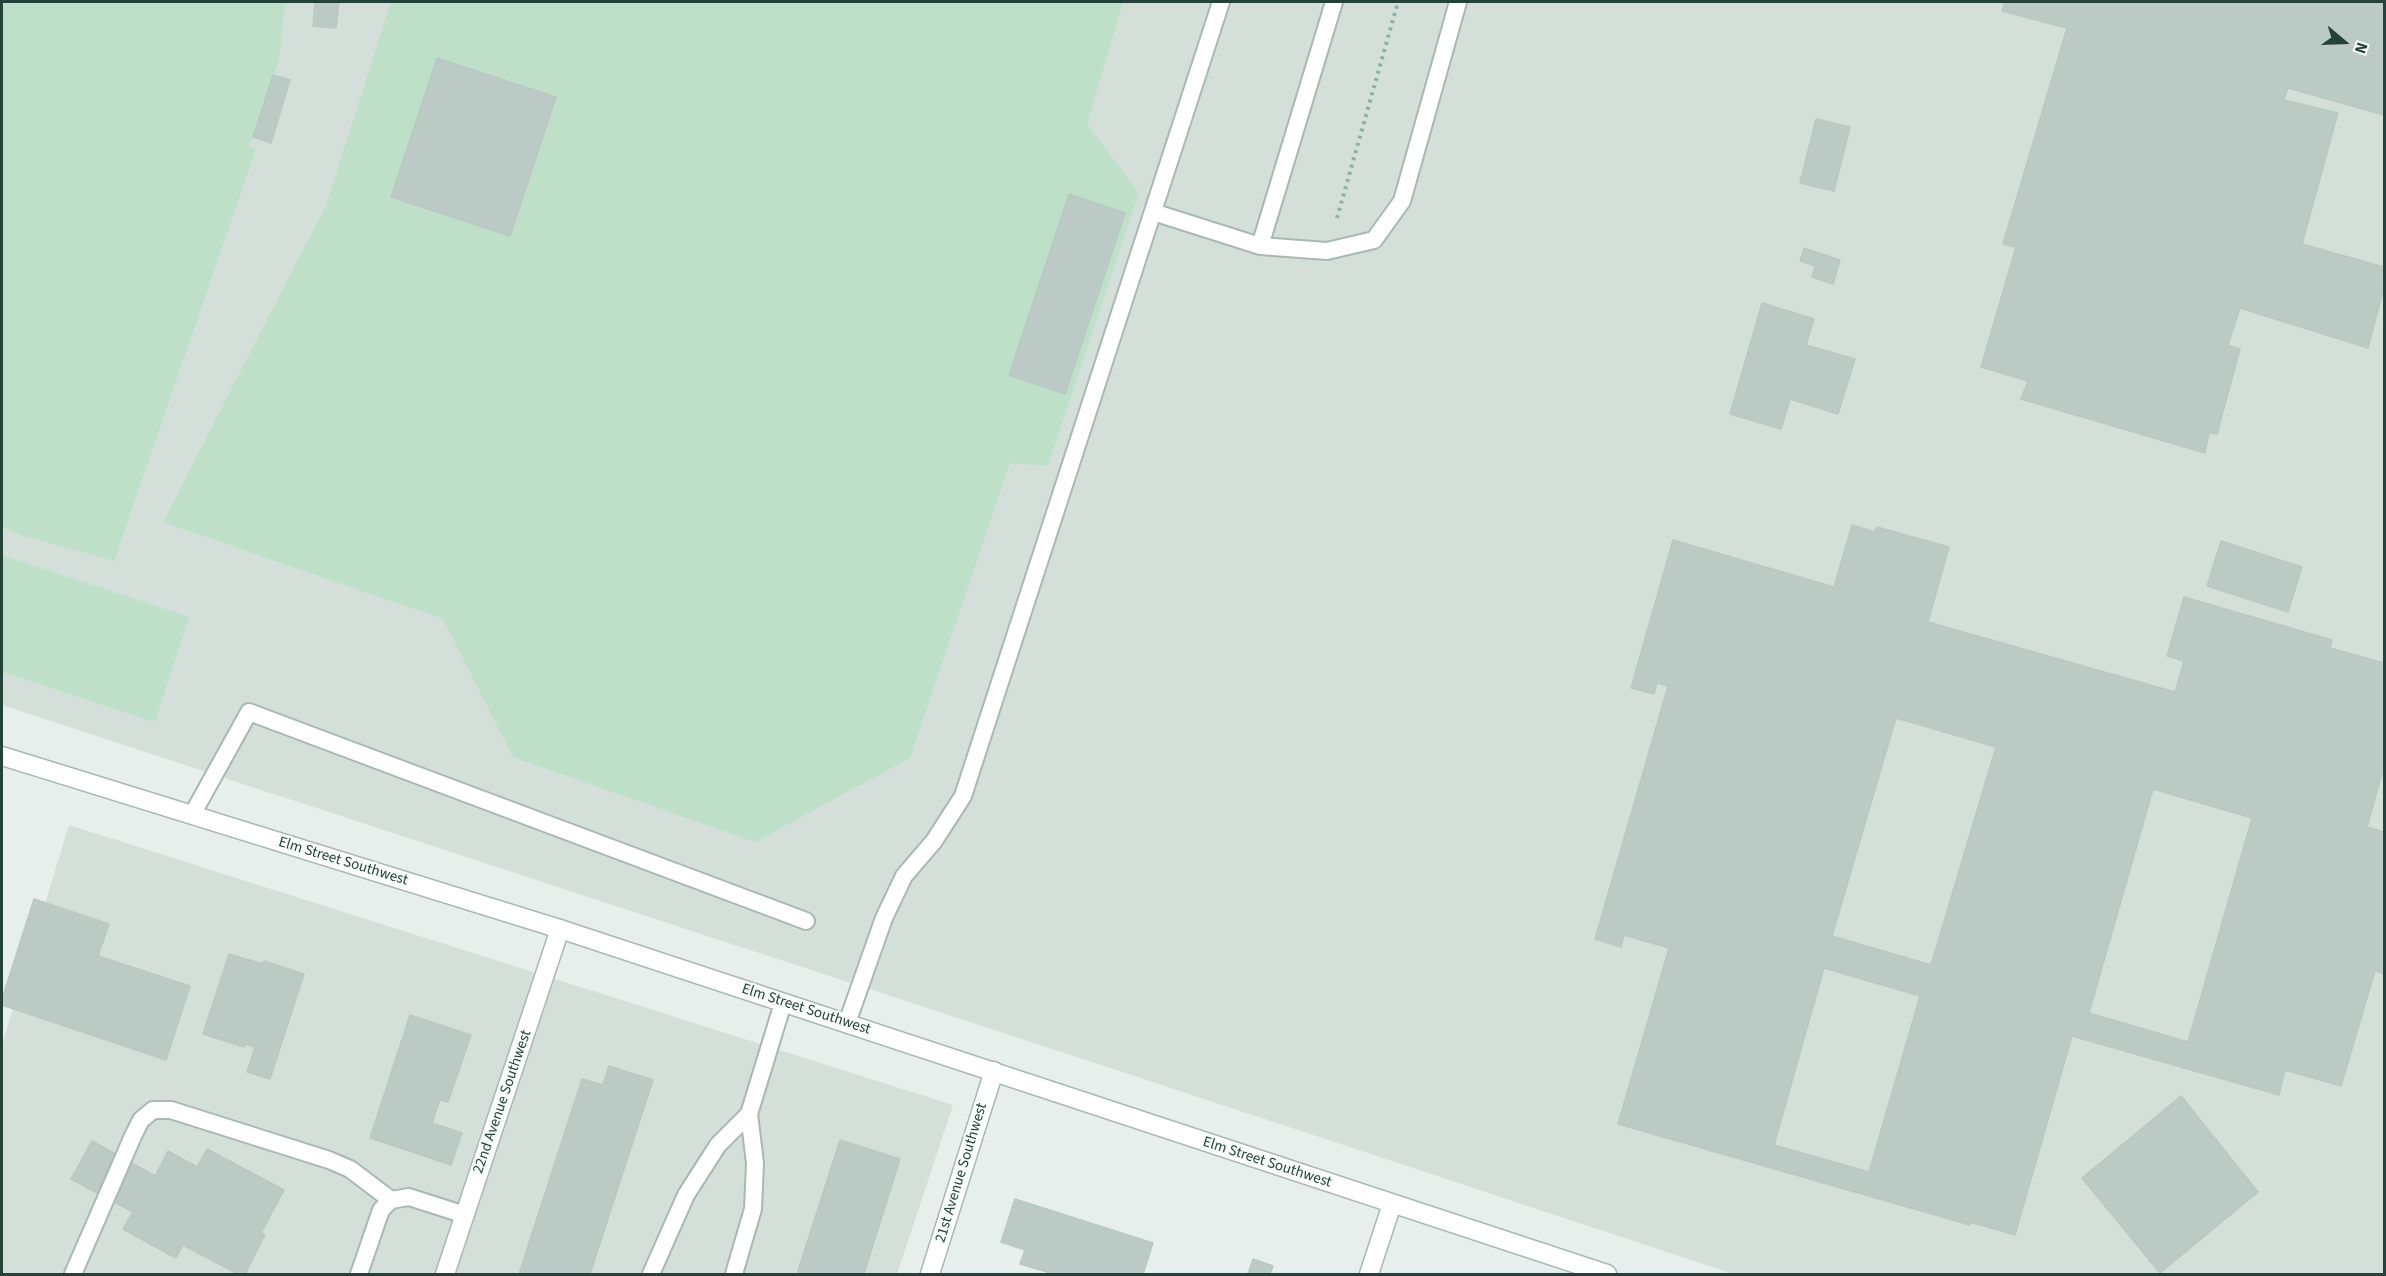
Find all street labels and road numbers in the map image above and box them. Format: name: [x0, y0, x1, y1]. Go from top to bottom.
street label: Elm Street Southwest: [276, 834, 410, 890]
street label: Elm Street Southwest: [739, 981, 873, 1039]
street label: 22nd Avenue Southwest: [470, 1028, 536, 1176]
street label: 21st Avenue Southwest: [932, 1101, 992, 1245]
street label: Elm Street Southwest: [1200, 1134, 1334, 1192]

